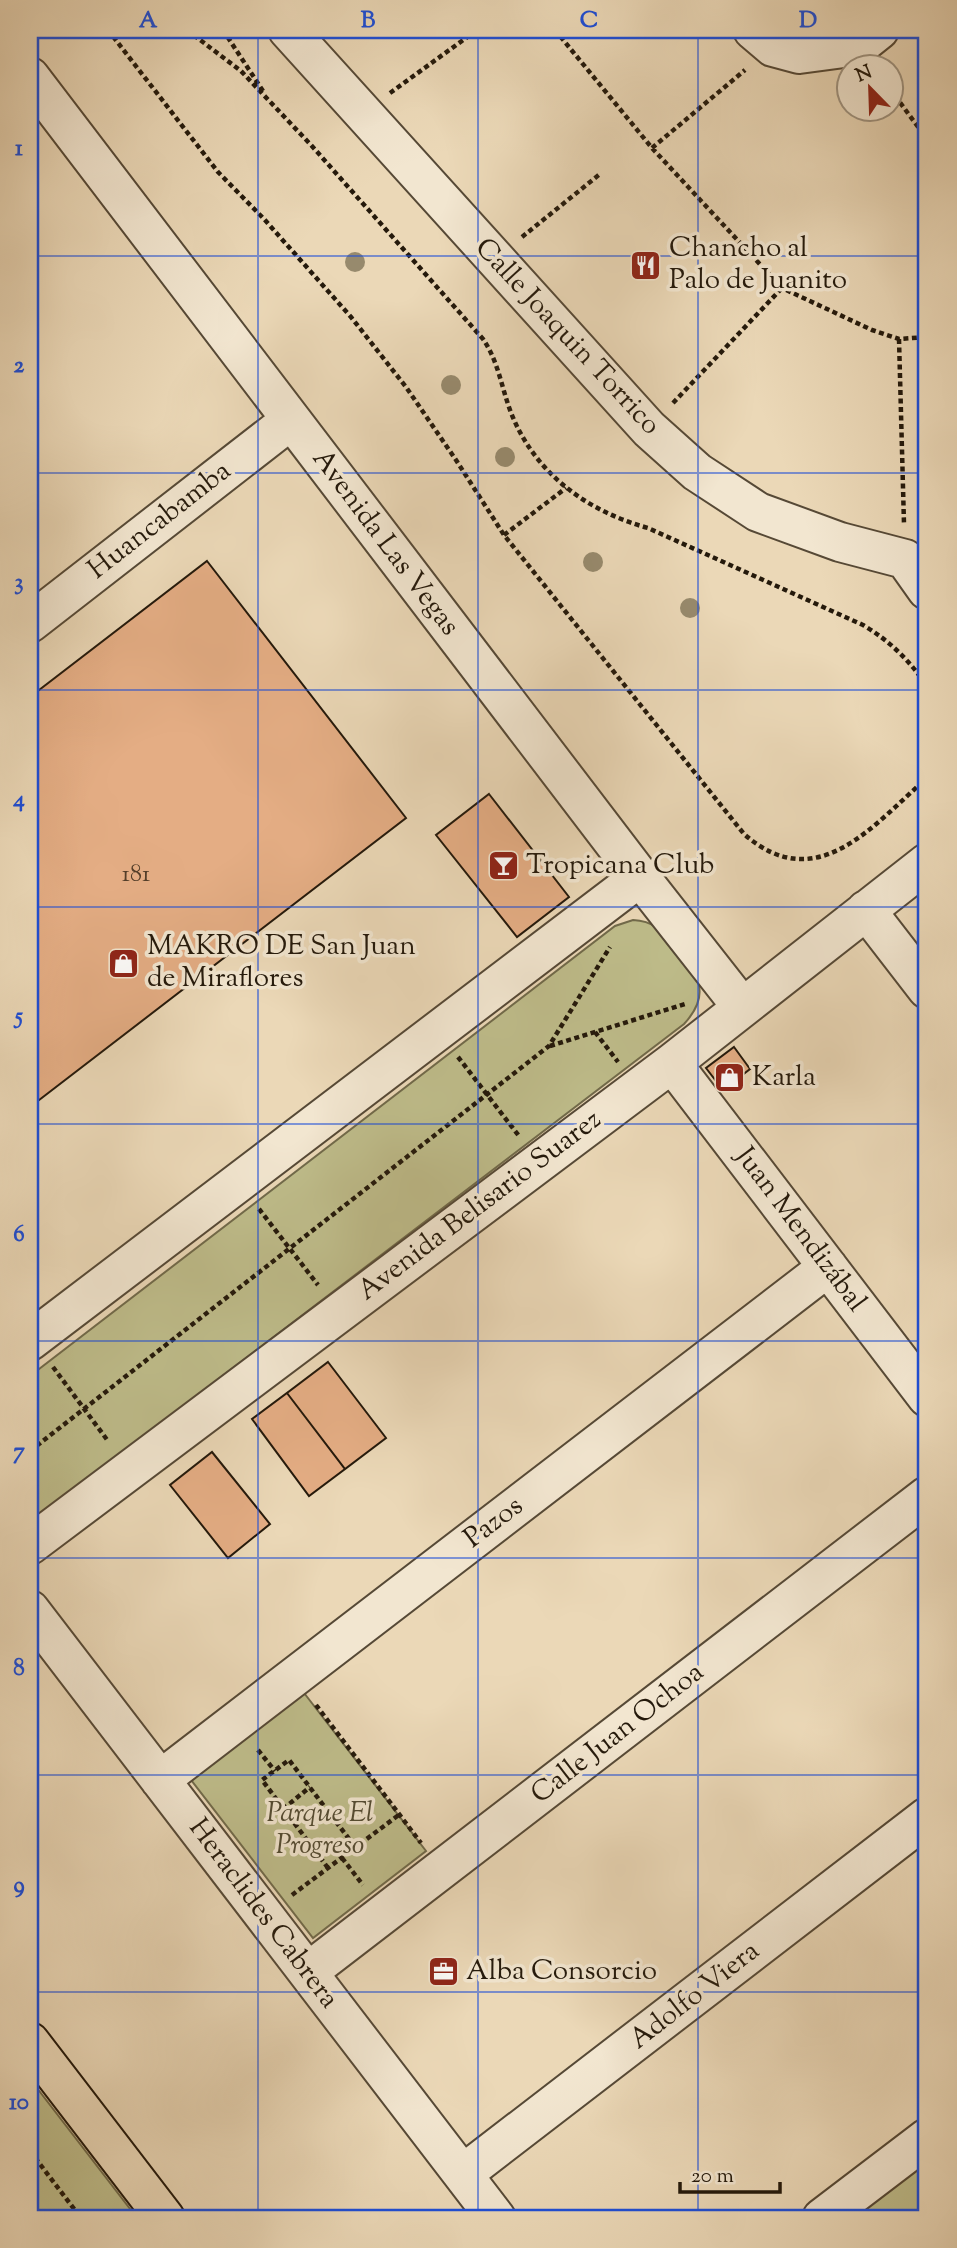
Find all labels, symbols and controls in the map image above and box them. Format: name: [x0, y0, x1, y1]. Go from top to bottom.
text: A: [139, 5, 158, 38]
text: B: [361, 5, 376, 38]
text: C: [580, 5, 598, 38]
text: D: [799, 5, 817, 38]
north arrow: [834, 52, 904, 122]
text: N: [852, 59, 877, 90]
text: 1: [15, 133, 23, 166]
street label: Calle Joaquin Torrico: [465, 229, 669, 445]
place label: Chancho al Palo de Juanito: [669, 229, 847, 301]
restaurant icon: Chancho al Palo de Juanito: [629, 248, 663, 282]
text: 2: [14, 350, 25, 383]
street label: Avenida Las Vegas: [302, 441, 468, 645]
street label: Huancabamba: [80, 452, 240, 590]
text: 3: [14, 567, 24, 600]
text: 4: [12, 784, 25, 817]
place label: Tropicana Club: [526, 846, 714, 886]
bar icon: Tropicana Club: [486, 849, 520, 883]
house number: 181: [122, 858, 150, 892]
place label: MAKRO DE San Juan de Miraflores: [147, 927, 416, 999]
shop icon: MAKRO DE San Juan de Miraflores: [107, 946, 141, 980]
text: 5: [13, 1001, 23, 1034]
place label: Karla: [752, 1058, 816, 1098]
shop icon: Karla: [712, 1061, 746, 1095]
street label: Avenida Belisario Suarez: [350, 1101, 610, 1311]
street label: Juan Mendizábal: [723, 1138, 875, 1321]
text: 6: [13, 1219, 25, 1252]
text: 7: [13, 1436, 25, 1469]
street label: Pazos: [456, 1487, 532, 1559]
text: 8: [13, 1653, 25, 1686]
street label: Calle Juan Ochoa: [523, 1654, 713, 1814]
park label: Parque El Progreso: [267, 1794, 373, 1866]
street label: Heraclides Cabrera: [178, 1811, 348, 2018]
text: 9: [13, 1870, 25, 1903]
street label: Adolfo Viera: [621, 1932, 769, 2060]
place label: Alba Consorcio: [466, 1952, 657, 1992]
office icon: Alba Consorcio: [426, 1955, 460, 1989]
text: 10: [9, 2087, 29, 2120]
scale bar: [680, 2150, 780, 2194]
text: 20 m: [691, 2162, 734, 2192]

